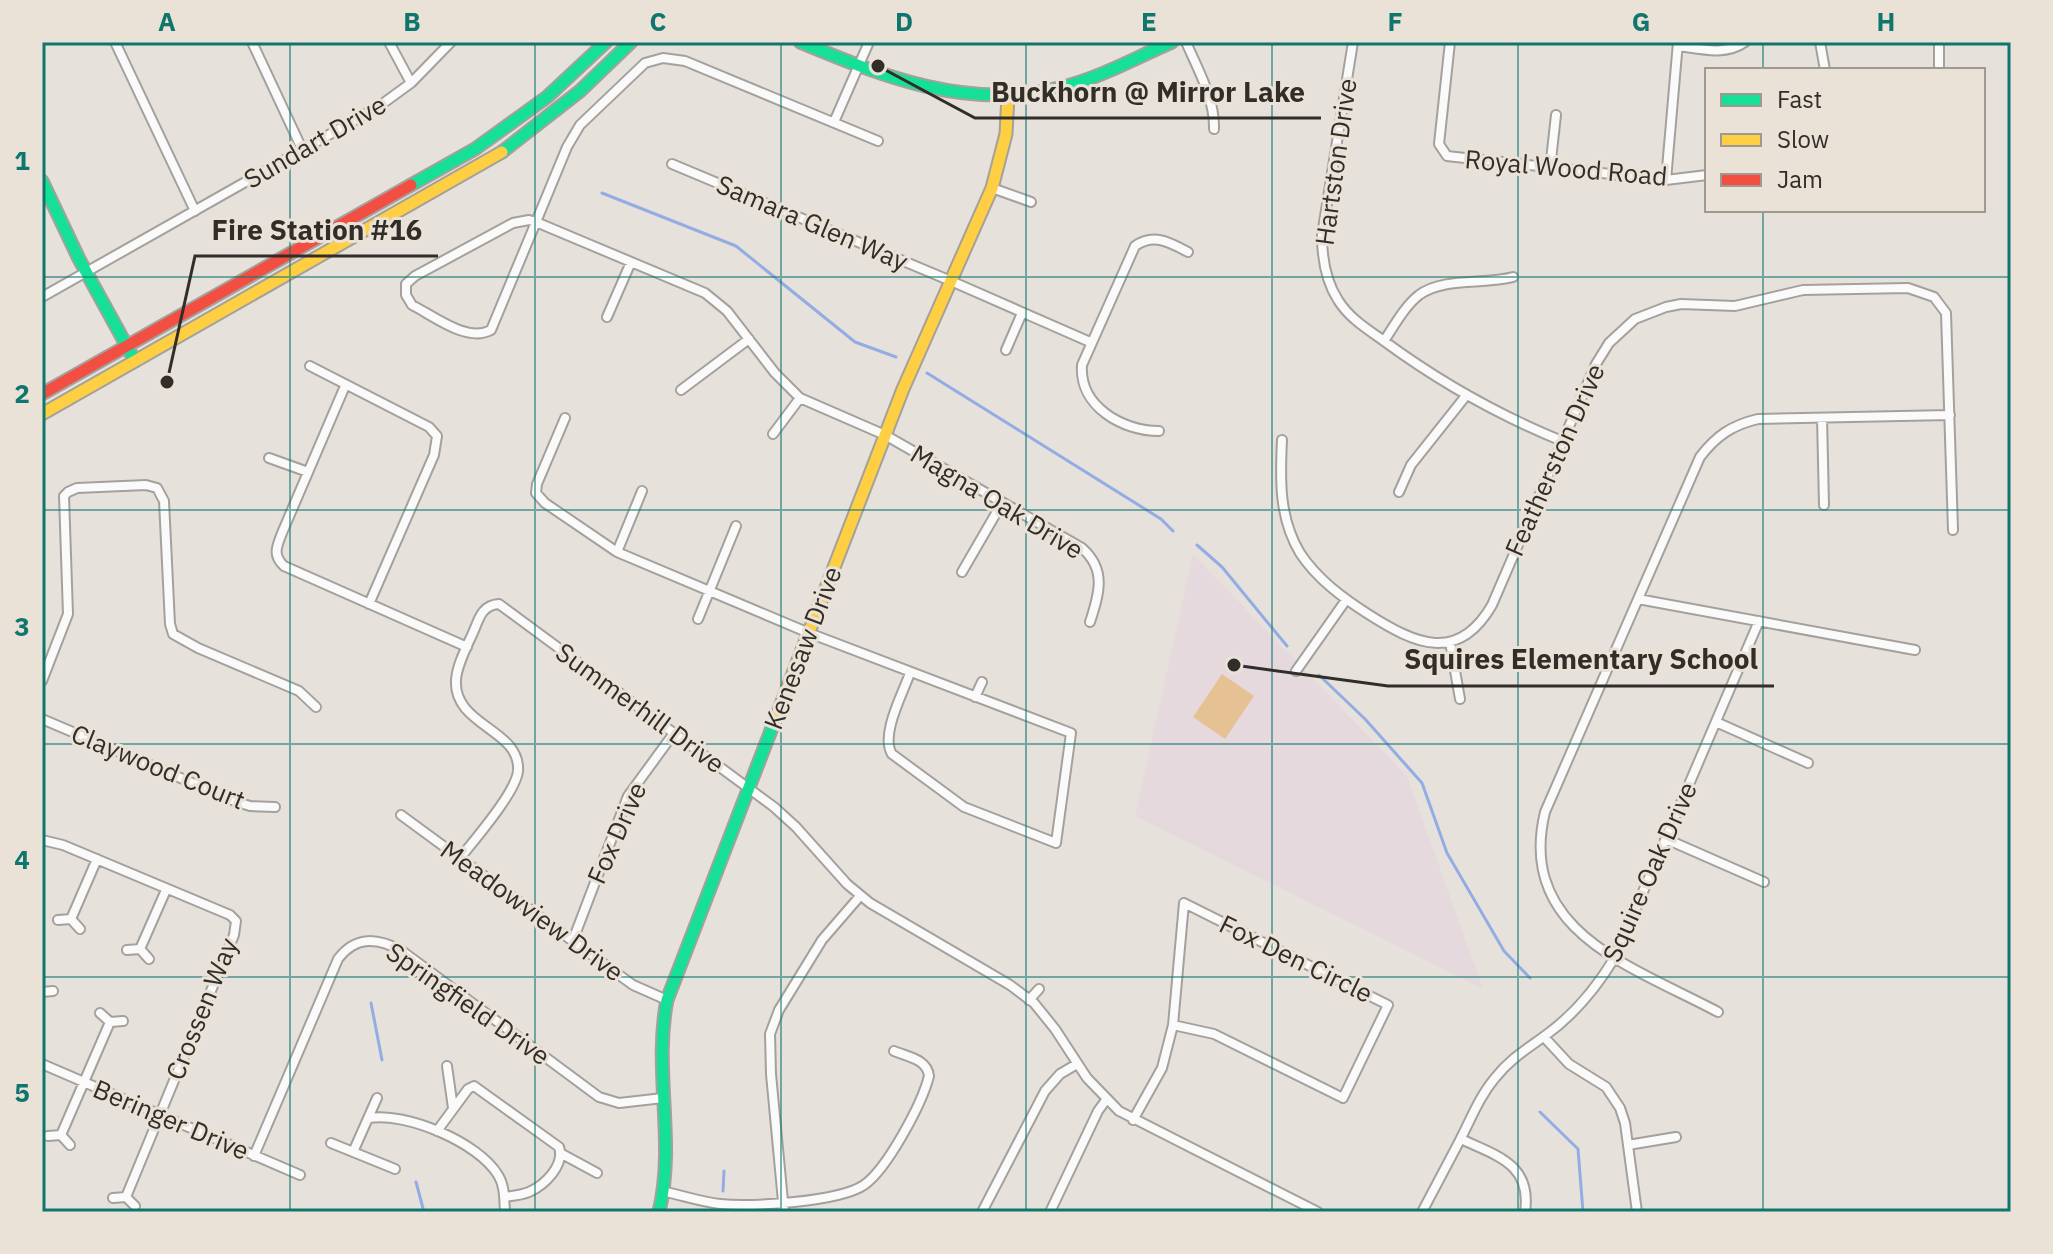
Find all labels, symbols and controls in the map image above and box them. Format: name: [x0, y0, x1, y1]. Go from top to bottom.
text: A: [158, 4, 176, 38]
text: B: [403, 4, 421, 38]
text: C: [650, 4, 667, 38]
text: D: [895, 4, 913, 38]
text: E: [1141, 4, 1157, 38]
text: F: [1387, 4, 1403, 38]
text: G: [1632, 4, 1650, 38]
text: H: [1877, 4, 1895, 38]
callout: Buckhorn @ Mirror Lake: [975, 66, 1321, 118]
legend: [1705, 68, 1985, 212]
text: Buckhorn @ Mirror Lake: [991, 73, 1305, 110]
street label: Hartston Drive: [1306, 76, 1364, 248]
text: Fast: [1777, 83, 1822, 115]
street label: Sundart Drive: [237, 87, 392, 196]
text: Slow: [1777, 123, 1829, 155]
street label: Royal Wood Road: [1463, 141, 1669, 193]
text: 1: [14, 143, 30, 177]
text: Jam: [1777, 163, 1823, 195]
street label: Samara Glen Way: [711, 166, 913, 278]
callout: Fire Station #16: [195, 204, 438, 256]
text: Fire Station #16: [212, 211, 422, 248]
street label: Featherston Drive: [1496, 358, 1612, 561]
text: 2: [14, 376, 30, 410]
street label: Magna Oak Drive: [905, 436, 1090, 566]
street label: Kenesaw Drive: [755, 561, 849, 734]
text: 3: [14, 609, 30, 643]
street label: Summerhill Drive: [549, 634, 732, 780]
callout: Squires Elementary School: [1388, 634, 1774, 686]
text: Squires Elementary School: [1404, 640, 1758, 677]
street label: Claywood Court: [67, 716, 250, 816]
street label: Fox Drive: [579, 776, 654, 889]
street label: Squire Oak Drive: [1594, 776, 1704, 967]
street label: Meadowview Drive: [434, 832, 631, 988]
text: 4: [14, 842, 30, 876]
street label: Fox Den Circle: [1214, 906, 1379, 1010]
street label: Crossen Way: [157, 933, 245, 1085]
street label: Springfield Drive: [380, 934, 557, 1072]
street label: Beringer Drive: [88, 1071, 254, 1167]
text: 5: [14, 1075, 30, 1109]

